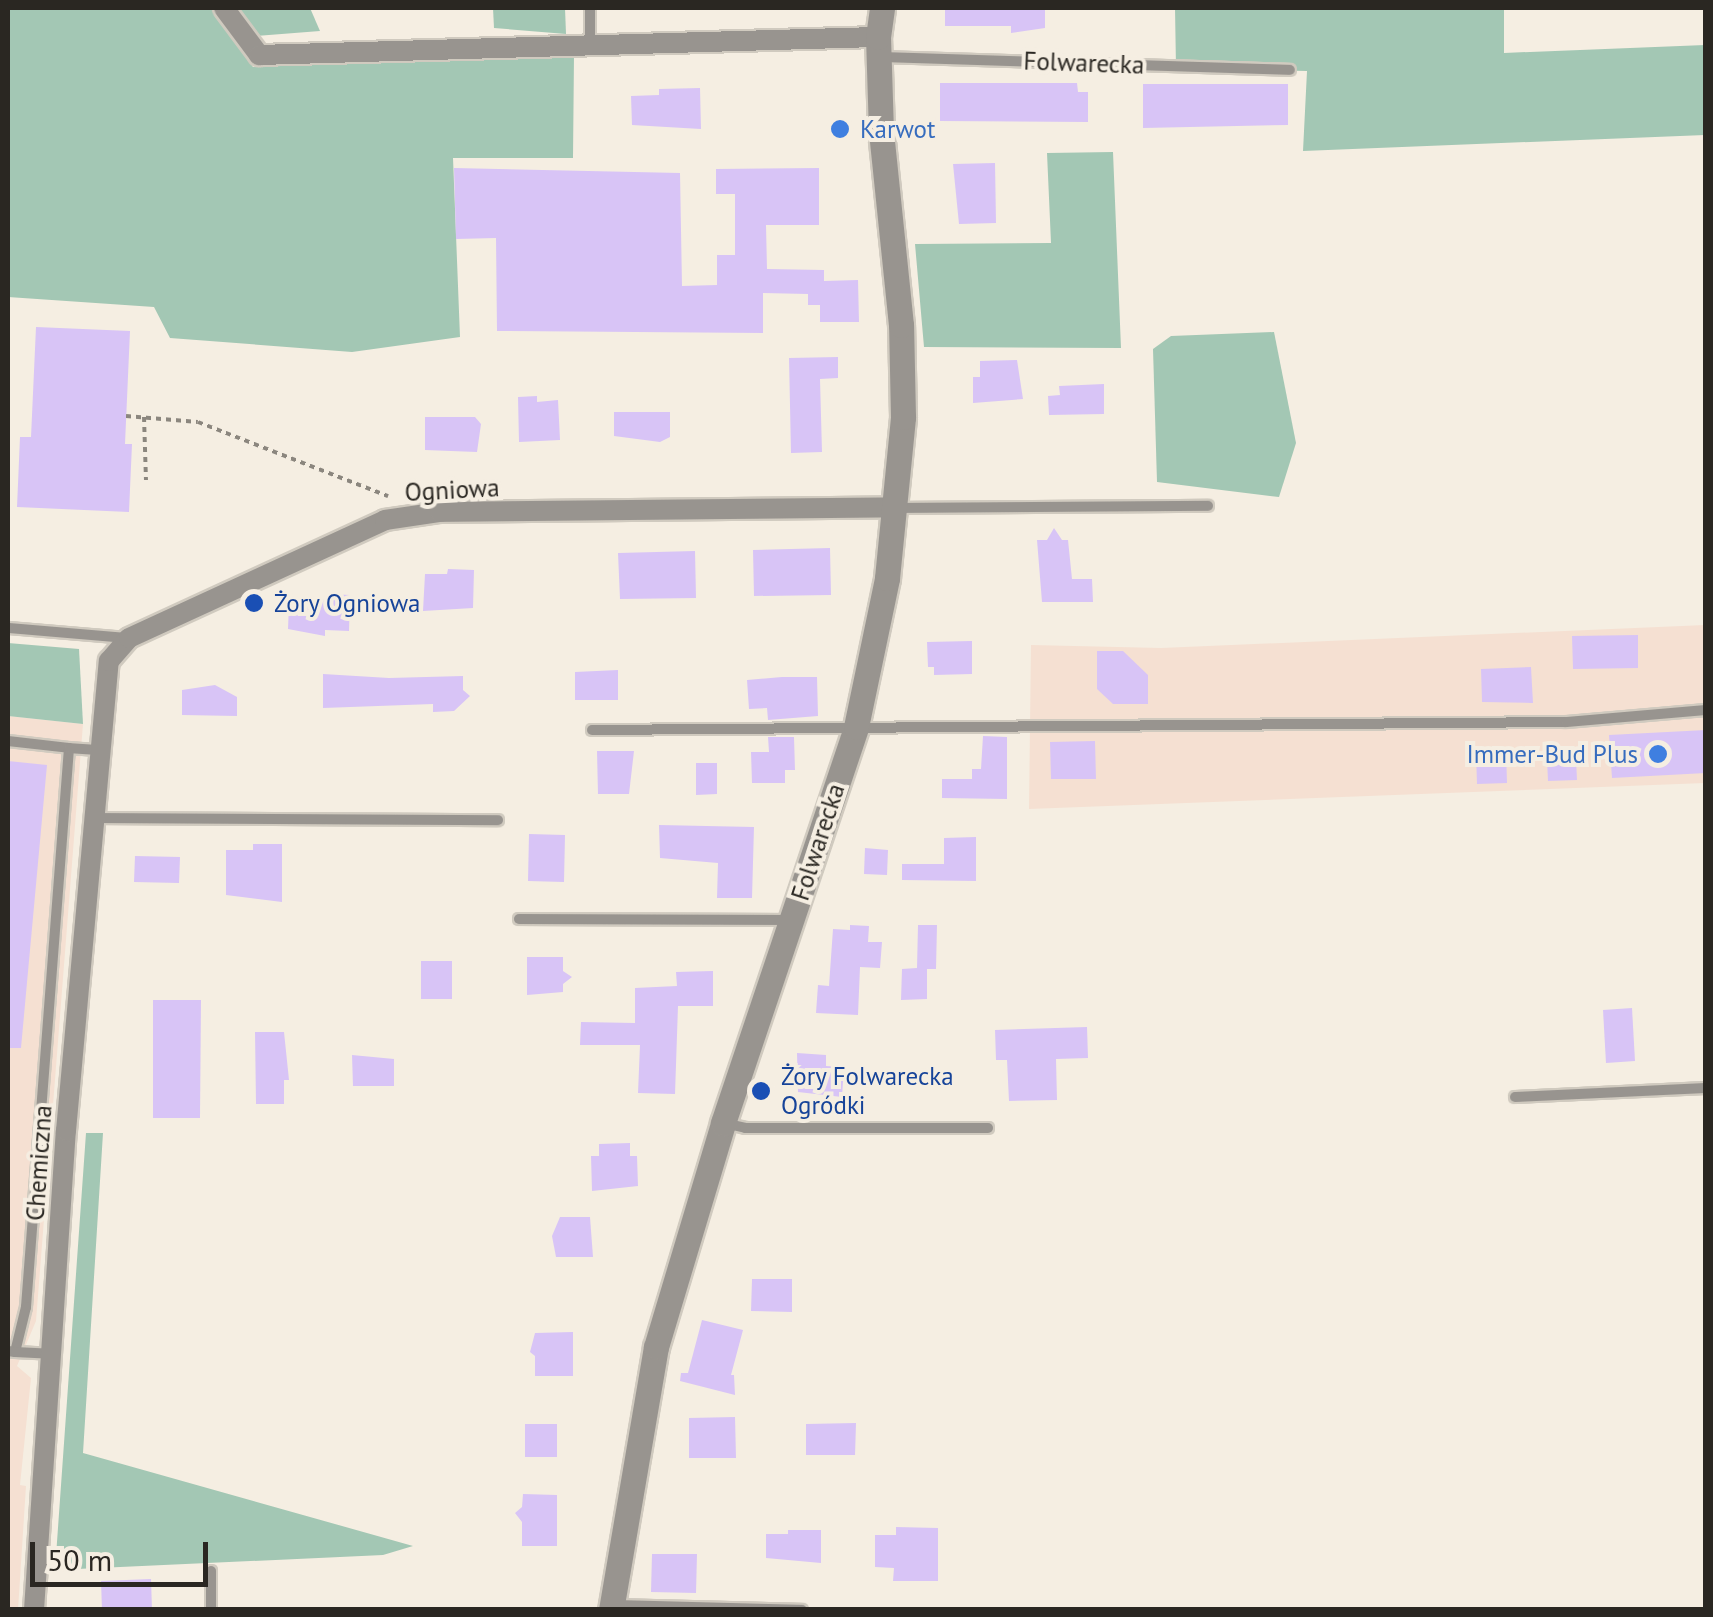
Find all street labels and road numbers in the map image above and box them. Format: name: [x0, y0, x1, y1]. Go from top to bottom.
street label: Folwarecka: [1023, 46, 1145, 80]
street label: Ogniowa: [404, 473, 500, 507]
street label: Folwarecka: [785, 780, 851, 904]
street label: Chemiczna: [20, 1104, 58, 1222]

